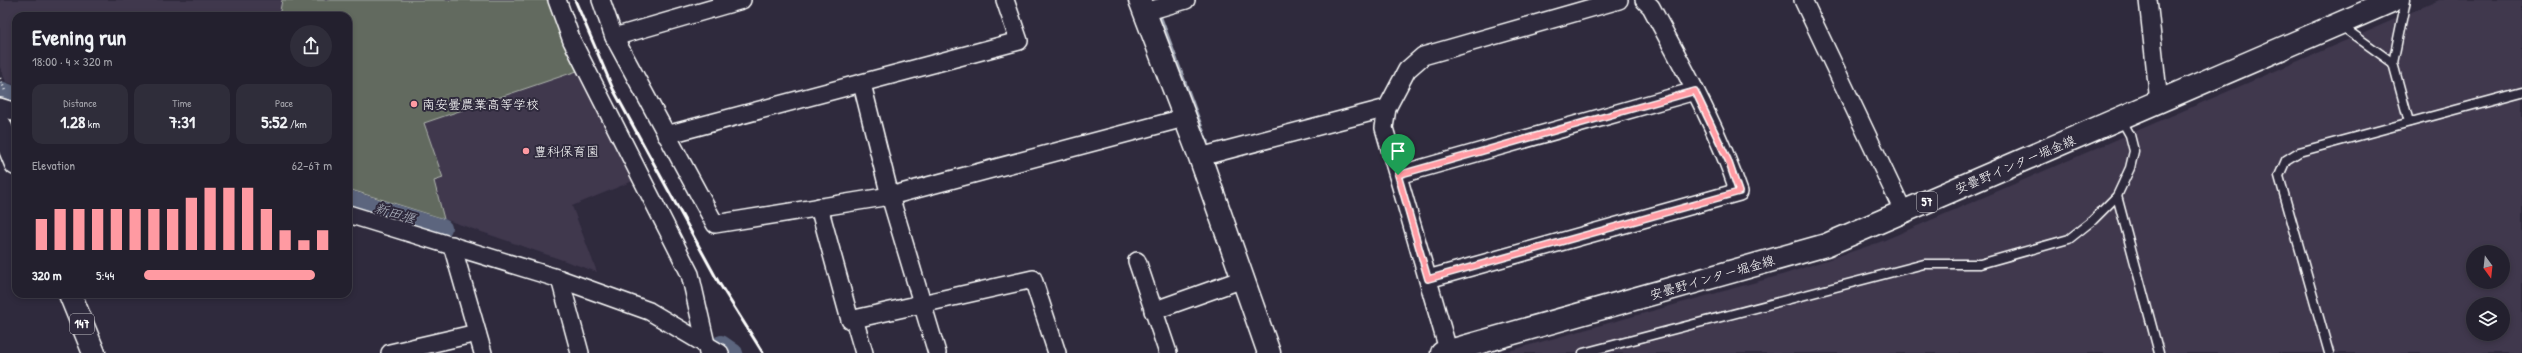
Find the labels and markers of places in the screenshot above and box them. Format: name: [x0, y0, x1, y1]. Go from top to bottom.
place label: 南安曇農業高等学校: [422, 95, 539, 113]
marker: 南安曇農業高等学校: [409, 99, 419, 109]
pin: [1381, 134, 1415, 175]
place label: 豊科保育園: [534, 142, 599, 160]
marker: 豊科保育園: [521, 146, 531, 156]

